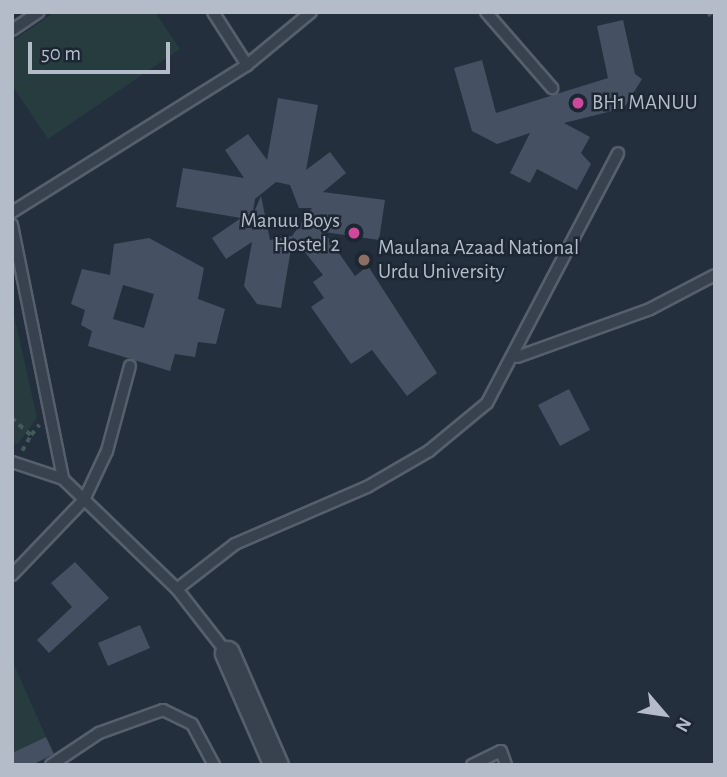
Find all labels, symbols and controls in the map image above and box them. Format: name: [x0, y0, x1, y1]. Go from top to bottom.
scale bar: [32, 28, 173, 72]
text: 50 m: [41, 43, 81, 64]
place label: BH1 MANUU: [592, 90, 698, 116]
marker: BH1 MANUU: [570, 95, 586, 111]
place label: Manuu Boys Hostel 2: [241, 208, 340, 258]
marker: Manuu Boys Hostel 2: [346, 225, 362, 241]
place label: Maulana Azaad National Urdu University: [378, 235, 579, 285]
marker: Maulana Azaad National Urdu University: [356, 252, 372, 268]
north arrow: [629, 679, 699, 749]
text: N: [671, 714, 694, 735]

